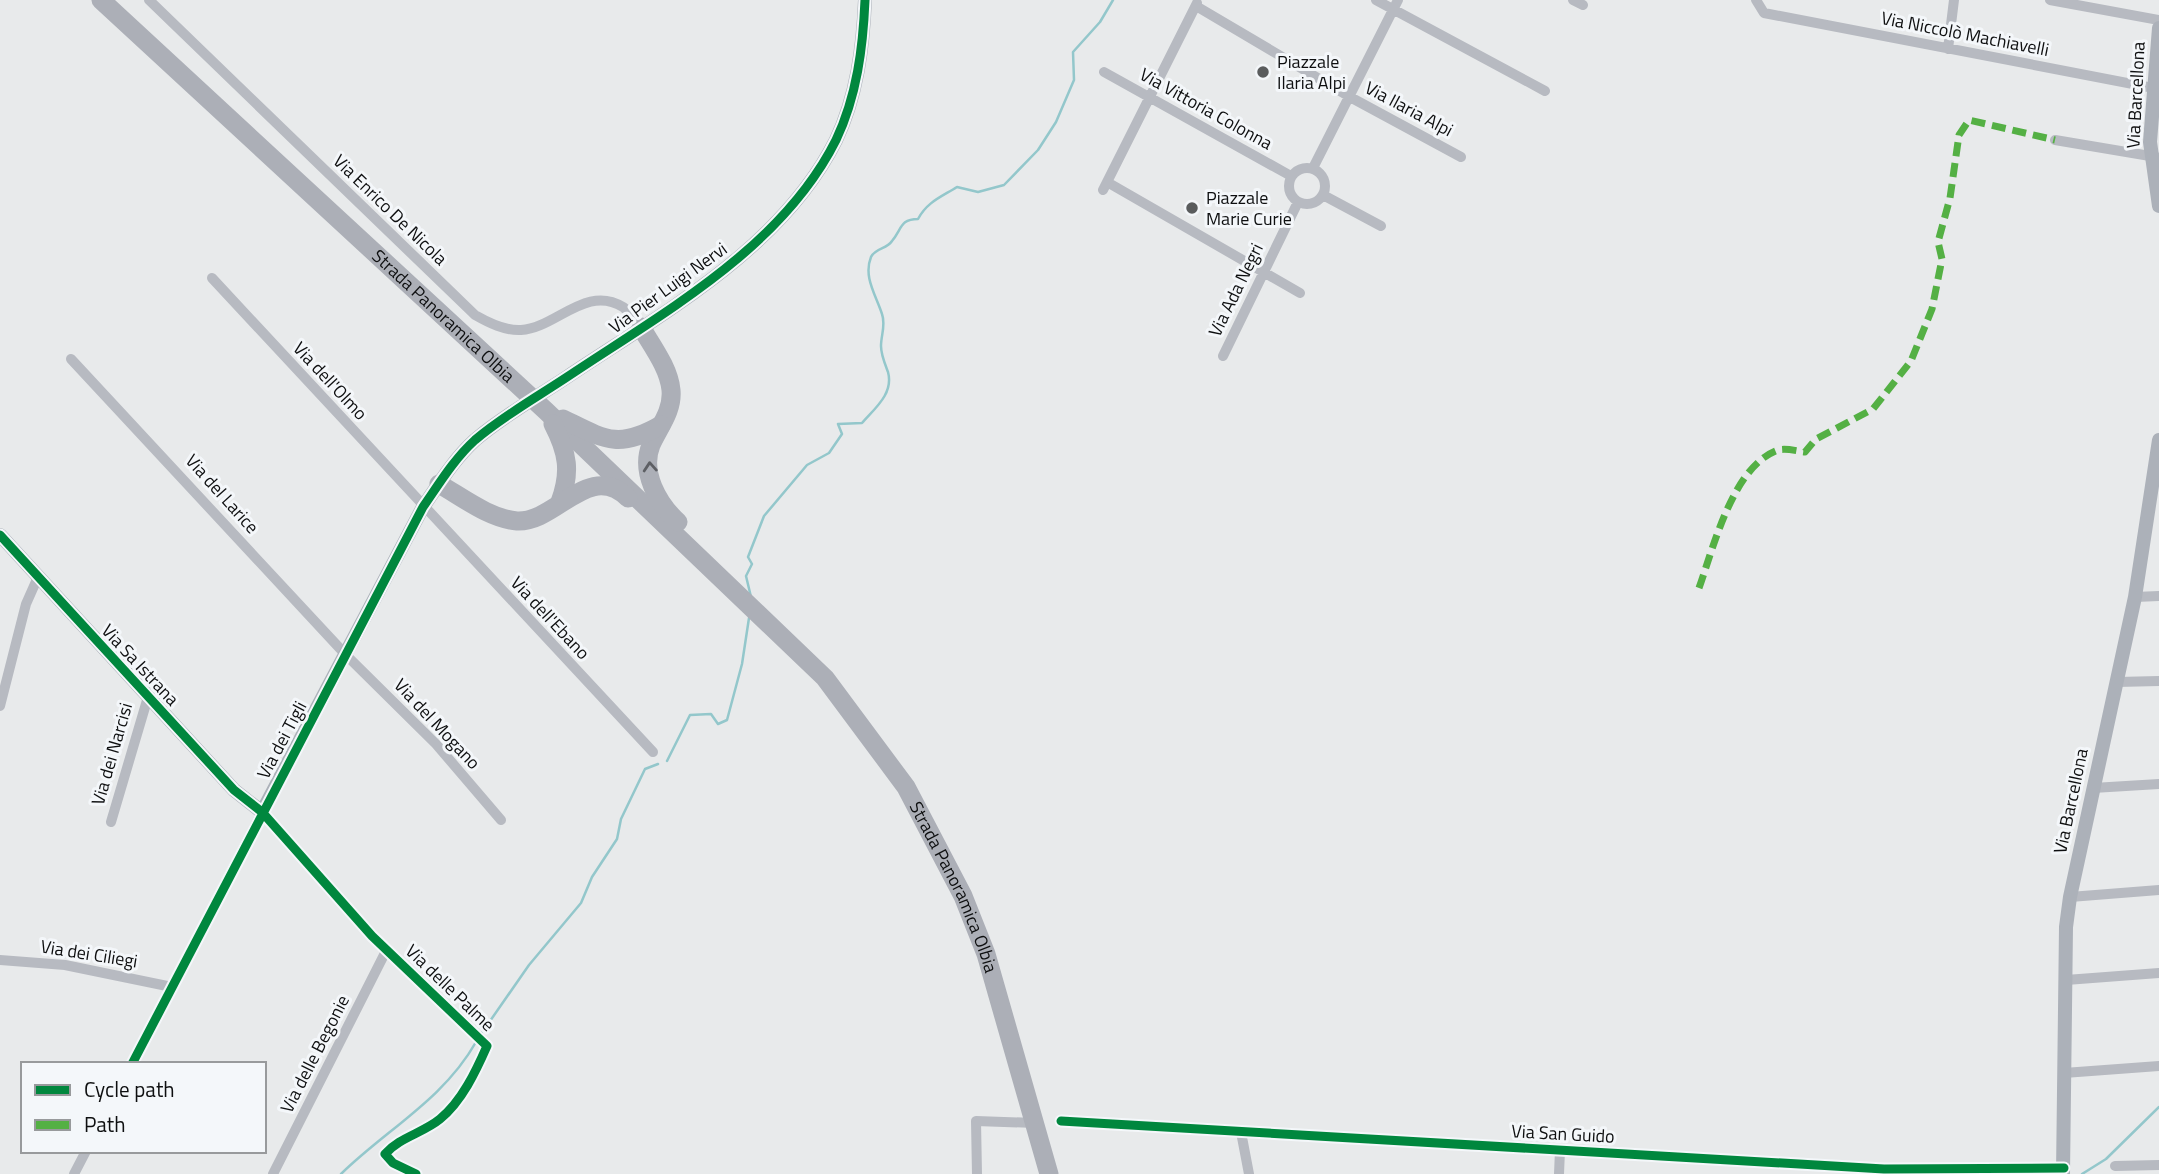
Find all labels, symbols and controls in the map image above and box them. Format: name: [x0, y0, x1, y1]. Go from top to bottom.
street label: Via Niccolò Machiavelli: [1879, 4, 2051, 63]
street label: Via Barcellona: [2119, 41, 2152, 149]
place label: Piazzale Ilaria Alpi: [1277, 48, 1346, 96]
street label: Via Vittoria Colonna: [1135, 61, 1278, 156]
marker: Piazzale Ilaria Alpi: [1255, 64, 1271, 80]
street label: Via Ilaria Alpi: [1360, 74, 1458, 143]
street label: Via Enrico De Nicola: [327, 148, 454, 271]
place label: Piazzale Marie Curie: [1206, 184, 1292, 232]
marker: Piazzale Marie Curie: [1184, 200, 1200, 216]
street label: Via Pier Luigi Nervi: [603, 235, 732, 340]
street label: Via Ada Negri: [1201, 238, 1270, 341]
street label: Strada Panoramica Olbia: [366, 243, 521, 389]
street label: Via dell'Olmo: [287, 335, 374, 426]
street label: Via del Larice: [179, 448, 265, 539]
one-way arrow: [642, 461, 657, 472]
street label: Via dell'Ebano: [504, 570, 596, 666]
street label: Via Sa Istrana: [95, 618, 185, 712]
street label: Via del Mogano: [388, 672, 487, 775]
street label: Via dei Tigli: [250, 696, 313, 783]
street label: Via dei Narcisi: [84, 700, 139, 808]
street label: Via Barcellona: [2046, 746, 2095, 856]
street label: Strada Panoramica Olbia: [903, 797, 1005, 976]
street label: Via dei Ciliegi: [39, 933, 140, 975]
street label: Via delle Palme: [400, 938, 501, 1037]
street label: Via delle Begonie: [273, 990, 356, 1117]
legend: [21, 1062, 266, 1153]
text: Cycle path: [84, 1073, 175, 1105]
text: Path: [84, 1108, 126, 1140]
street label: Via San Guido: [1511, 1117, 1615, 1150]

